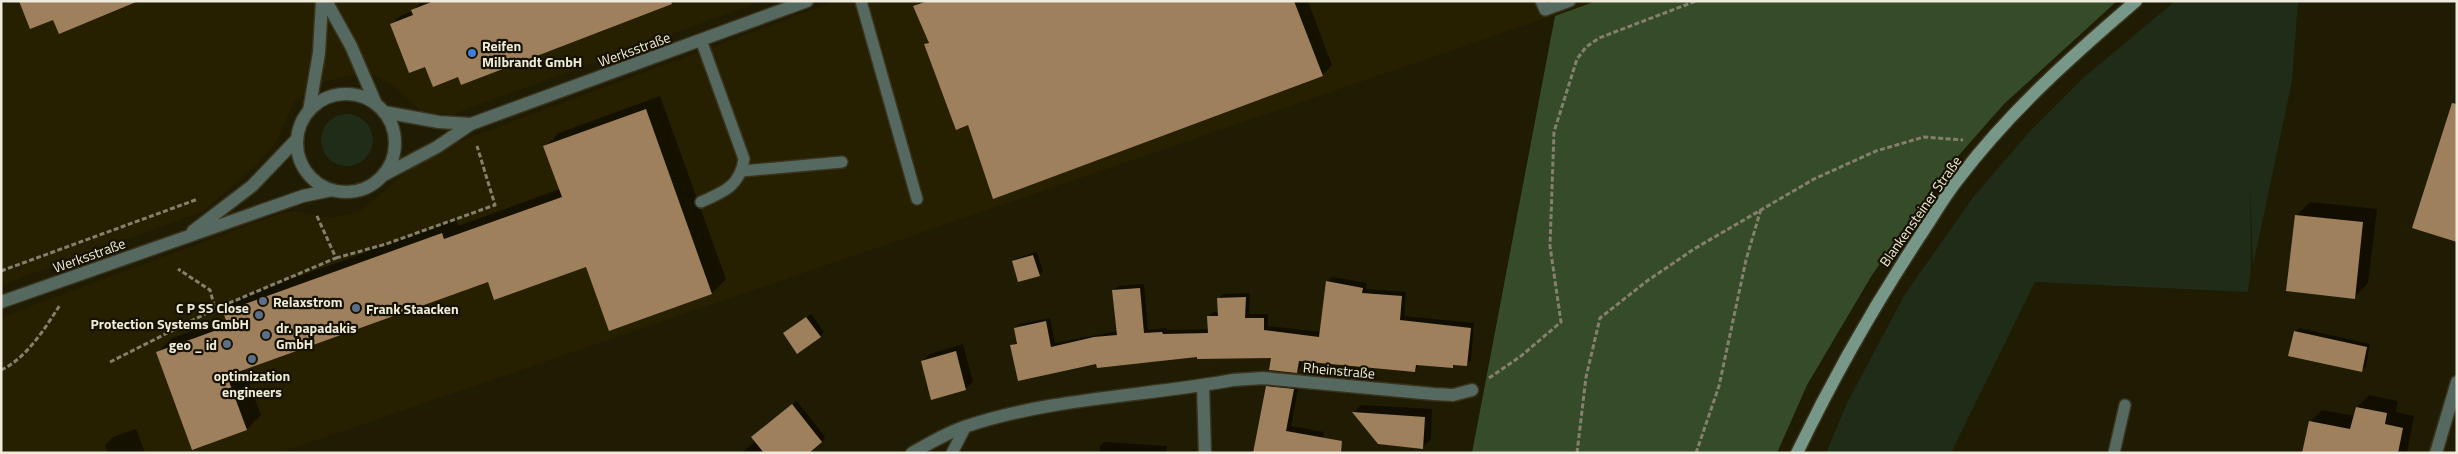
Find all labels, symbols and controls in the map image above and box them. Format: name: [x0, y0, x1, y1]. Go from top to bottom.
street label: Werksstraße: [595, 26, 673, 72]
place label: Reifen Milbrandt GmbH: [482, 35, 582, 72]
marker: Reifen Milbrandt GmbH: [466, 47, 478, 59]
street label: Blankensteiner Straße: [1874, 151, 1966, 271]
street label: Werksstraße: [50, 232, 128, 278]
place label: Relaxstrom: [273, 291, 342, 312]
marker: Relaxstrom: [257, 295, 269, 307]
place label: C P SS Close Protection Systems GmbH: [91, 297, 249, 334]
place label: Frank Staacken: [366, 298, 459, 319]
marker: Frank Staacken: [350, 302, 362, 314]
marker: C P SS Close Protection Systems GmbH: [253, 309, 265, 321]
place label: dr. papadakis GmbH: [276, 317, 357, 354]
marker: dr. papadakis GmbH: [260, 329, 272, 341]
place label: geo _ id: [169, 334, 217, 355]
marker: geo _ id: [221, 338, 233, 350]
marker: optimization engineers: [246, 353, 258, 365]
street label: Rheinstraße: [1302, 356, 1376, 384]
place label: optimization engineers: [214, 365, 290, 402]

